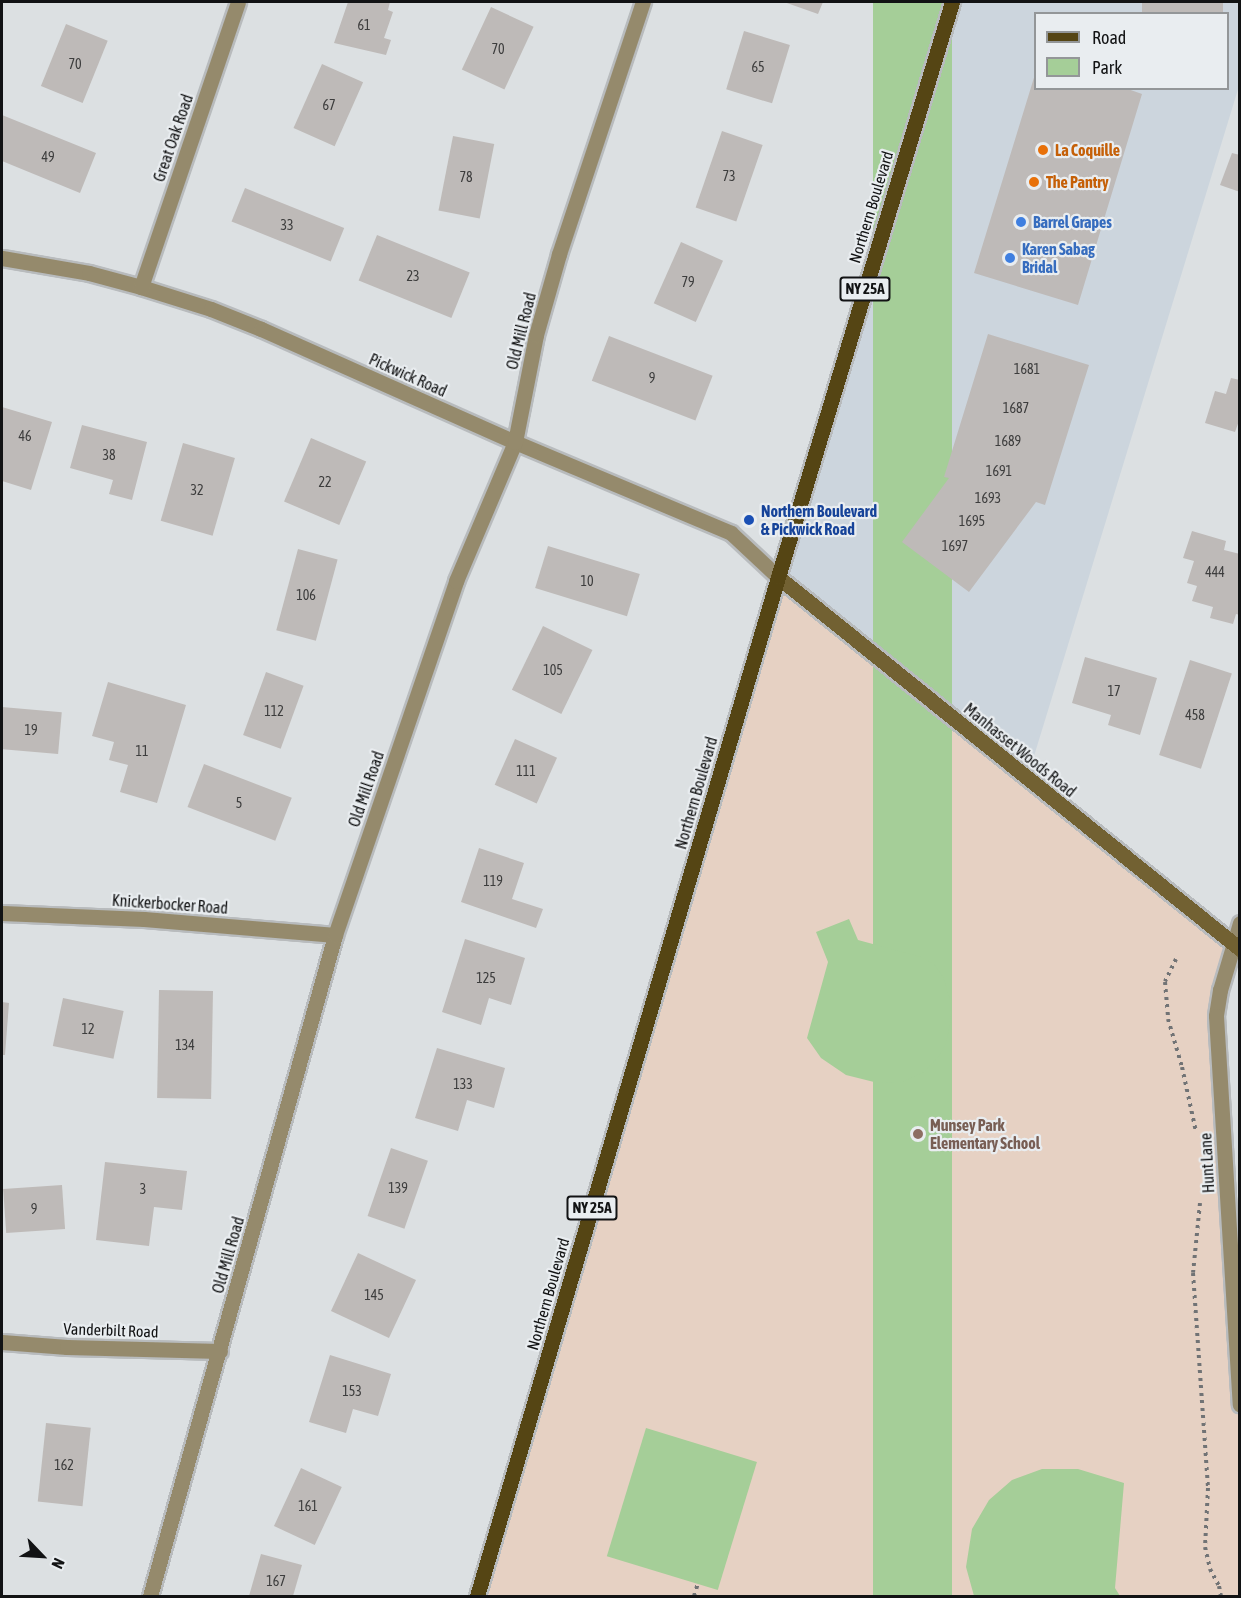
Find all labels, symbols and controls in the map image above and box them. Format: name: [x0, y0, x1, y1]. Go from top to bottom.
legend: [1034, 12, 1229, 90]
house number: 61: [357, 17, 371, 33]
text: Road: [1092, 27, 1126, 48]
house number: 70: [491, 41, 505, 57]
house number: 70: [68, 56, 82, 72]
text: Park: [1092, 57, 1122, 78]
house number: 65: [751, 59, 765, 75]
street label: Great Oak Road: [149, 92, 197, 184]
house number: 67: [322, 97, 336, 113]
place label: La Coquille: [1055, 140, 1120, 160]
marker: La Coquille: [1036, 143, 1050, 157]
house number: 49: [41, 149, 55, 165]
street label: Northern Boulevard: [845, 149, 897, 265]
house number: 73: [722, 168, 736, 184]
house number: 78: [459, 169, 473, 185]
place label: The Pantry: [1046, 172, 1109, 192]
marker: The Pantry: [1027, 175, 1041, 189]
place label: Barrel Grapes: [1033, 212, 1112, 232]
marker: Barrel Grapes: [1014, 215, 1028, 229]
house number: 33: [280, 217, 294, 233]
place label: Karen Sabag Bridal: [1022, 239, 1095, 277]
marker: Karen Sabag Bridal: [1003, 251, 1017, 265]
house number: 23: [406, 268, 420, 284]
house number: 79: [681, 274, 695, 290]
road number: NY 25A: [838, 277, 892, 301]
street label: Old Mill Road: [502, 290, 540, 372]
street label: Pickwick Road: [366, 349, 450, 401]
house number: 1681: [1014, 361, 1040, 377]
house number: 9: [649, 370, 655, 386]
house number: 1687: [1003, 400, 1029, 416]
house number: 46: [18, 428, 32, 444]
house number: 1689: [995, 433, 1021, 449]
house number: 38: [102, 447, 116, 463]
house number: 1691: [986, 463, 1012, 479]
house number: 22: [318, 474, 332, 490]
house number: 32: [190, 482, 204, 498]
house number: 1693: [975, 490, 1001, 506]
place label: Northern Boulevard & Pickwick Road: [761, 501, 877, 539]
marker: Northern Boulevard & Pickwick Road: [742, 513, 756, 527]
house number: 1695: [959, 513, 985, 529]
house number: 1697: [942, 538, 968, 554]
house number: 444: [1205, 564, 1225, 580]
house number: 10: [580, 573, 594, 589]
house number: 106: [296, 587, 316, 603]
house number: 105: [543, 662, 563, 678]
house number: 17: [1107, 683, 1121, 699]
street label: Manhasset Woods Road: [960, 699, 1080, 801]
house number: 112: [264, 703, 284, 719]
house number: 458: [1185, 707, 1205, 723]
house number: 19: [24, 722, 38, 738]
street label: Northern Boulevard: [671, 735, 721, 851]
house number: 11: [135, 743, 149, 759]
street label: Old Mill Road: [344, 749, 388, 829]
house number: 111: [516, 763, 536, 779]
house number: 5: [236, 795, 242, 811]
house number: 119: [483, 873, 503, 889]
street label: Knickerbocker Road: [111, 890, 229, 918]
house number: 125: [476, 970, 496, 986]
house number: 12: [81, 1021, 95, 1037]
house number: 134: [175, 1037, 195, 1053]
house number: 133: [453, 1076, 473, 1092]
place label: Munsey Park Elementary School: [930, 1115, 1040, 1153]
marker: Munsey Park Elementary School: [911, 1127, 925, 1141]
street label: Hunt Lane: [1196, 1132, 1218, 1194]
house number: 139: [388, 1180, 408, 1196]
house number: 3: [140, 1181, 146, 1197]
road number: NY 25A: [565, 1196, 619, 1220]
house number: 9: [31, 1201, 37, 1217]
street label: Old Mill Road: [208, 1214, 248, 1296]
street label: Northern Boulevard: [523, 1236, 573, 1352]
house number: 145: [364, 1287, 384, 1303]
street label: Vanderbilt Road: [63, 1319, 159, 1341]
house number: 153: [342, 1383, 362, 1399]
house number: 162: [54, 1457, 74, 1473]
house number: 161: [298, 1498, 318, 1514]
north arrow: [12, 1526, 72, 1586]
text: N: [48, 1556, 68, 1572]
house number: 167: [266, 1573, 286, 1589]

